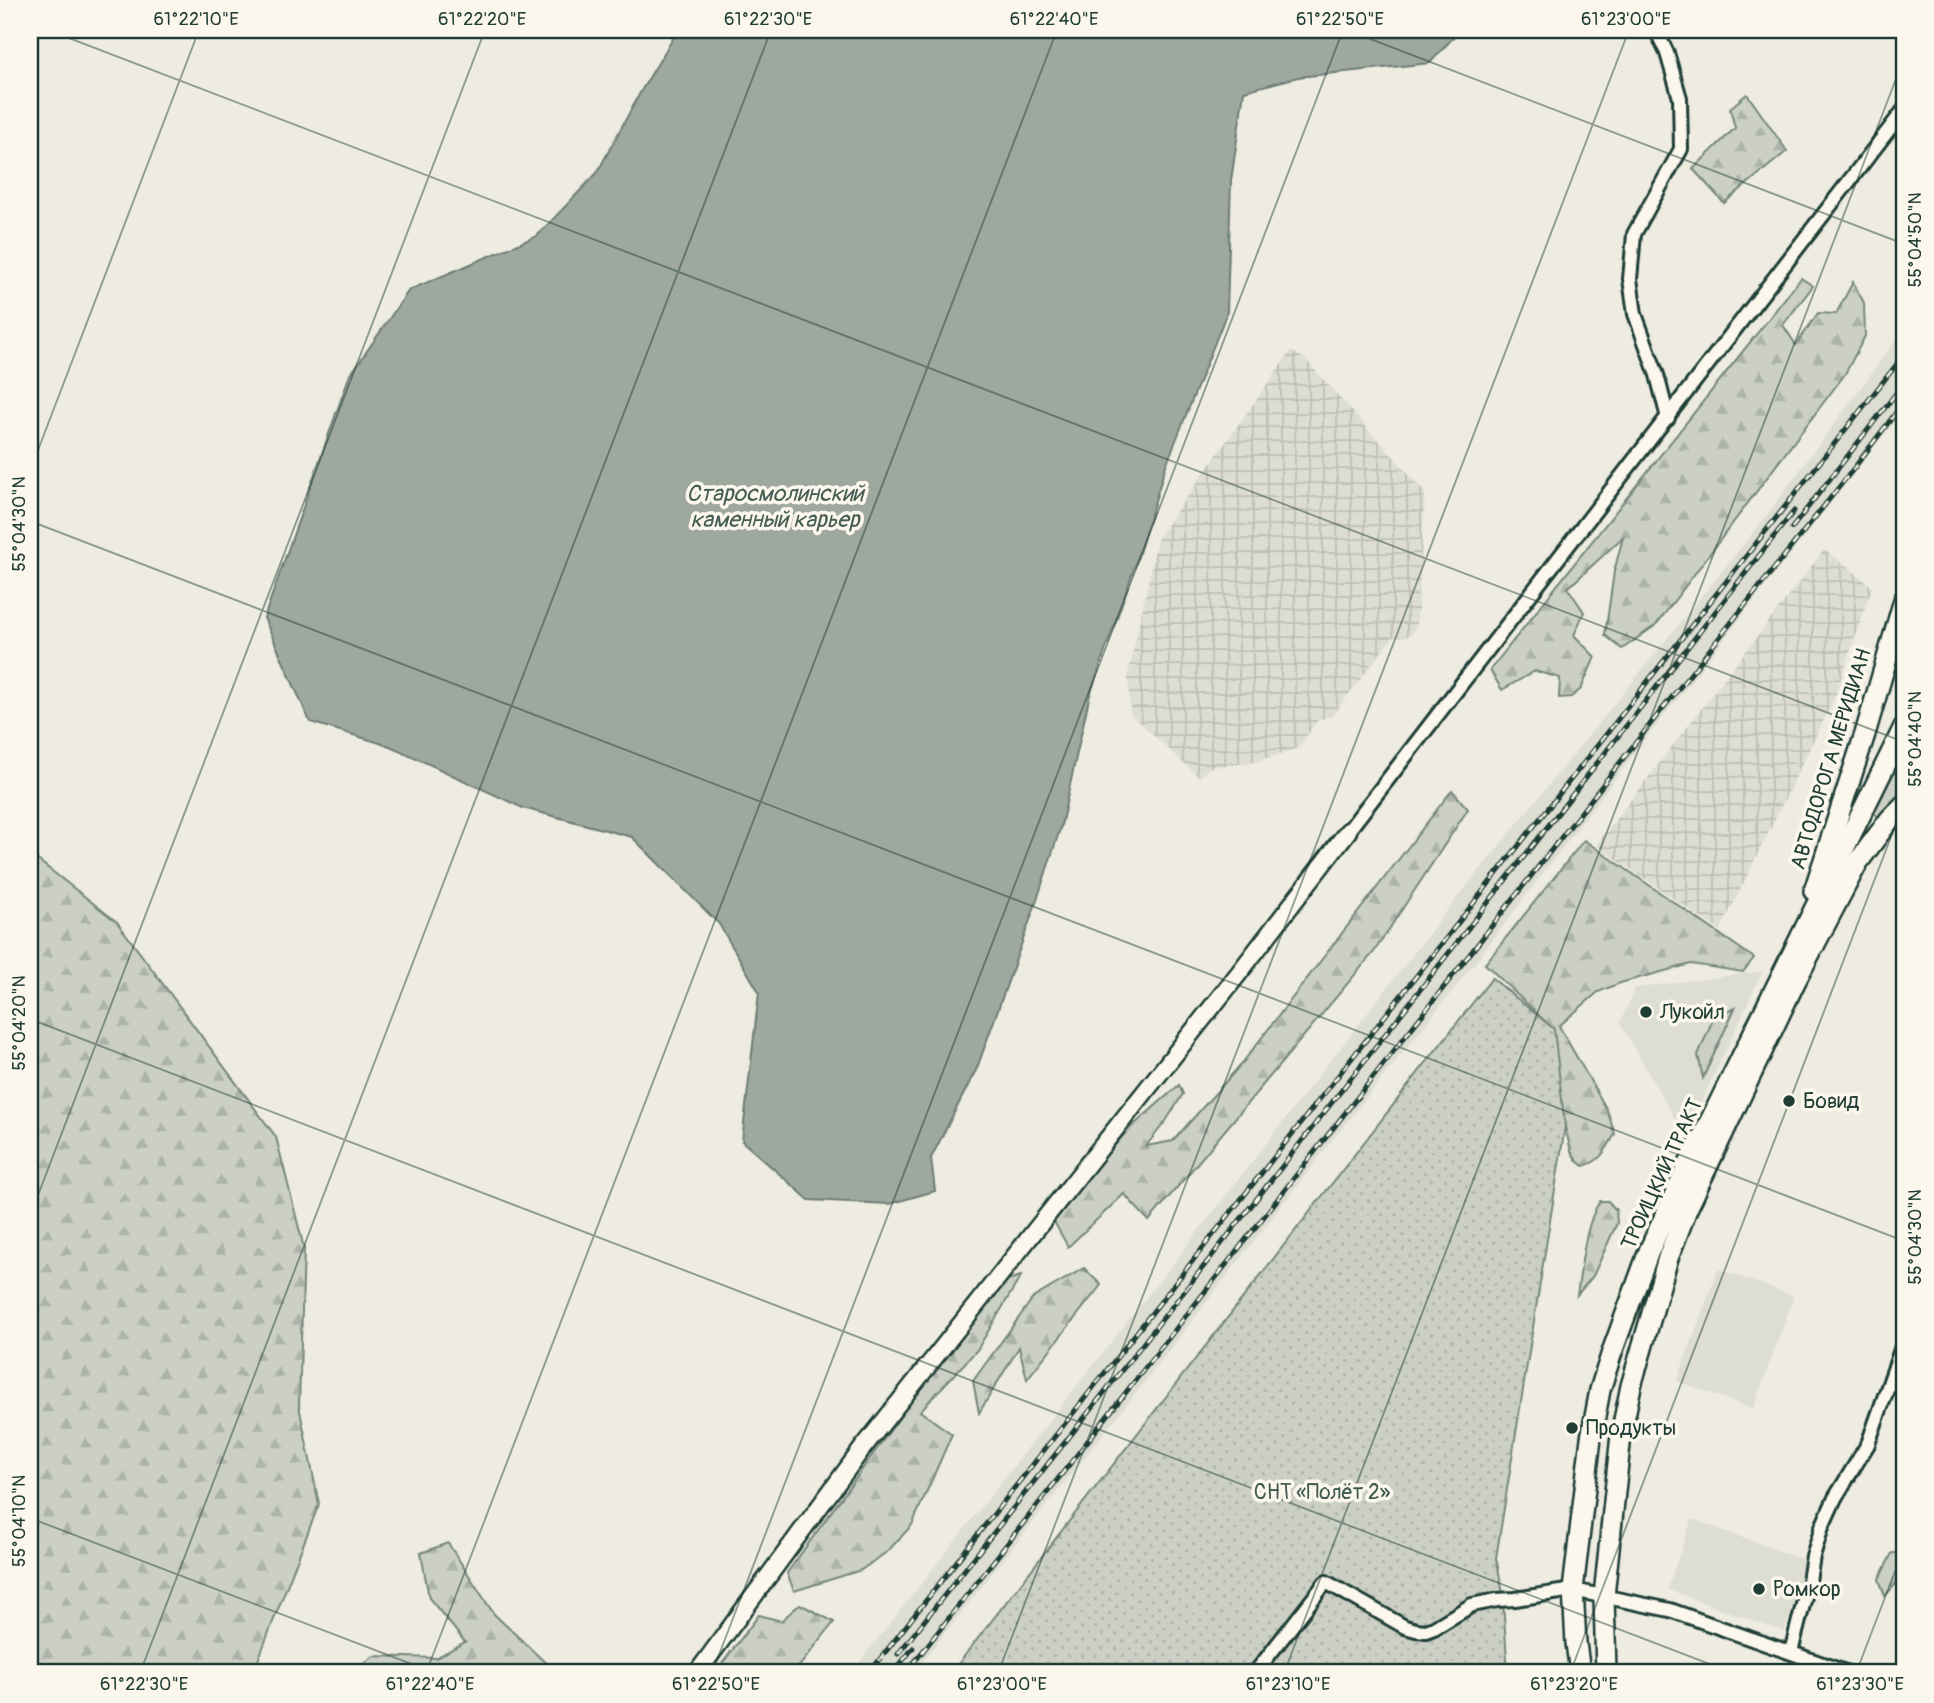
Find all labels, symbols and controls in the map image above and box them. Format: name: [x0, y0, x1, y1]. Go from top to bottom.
text: 61°22'10"E: [153, 8, 239, 31]
text: 61°22'20"E: [438, 8, 526, 31]
text: 61°22'30"E: [724, 8, 812, 31]
text: 61°22'40"E: [1010, 8, 1098, 31]
text: 61°22'50"E: [1296, 8, 1384, 31]
text: 61°23'00"E: [1581, 8, 1671, 31]
text: 55°04'50"N: [1904, 192, 1927, 288]
text: 55°04'30"N: [8, 476, 31, 572]
water label: Старосмолинский каменный карьер: [686, 479, 866, 534]
street label: АВТОДОРОГА МЕРИДИАН: [1785, 645, 1877, 873]
text: 55°04'40"N: [1904, 691, 1927, 787]
text: 55°04'20"N: [8, 975, 31, 1071]
place label: Лукойл: [1659, 999, 1725, 1026]
marker: Лукойл: [1638, 1004, 1654, 1020]
place label: Бовид: [1803, 1088, 1860, 1115]
marker: Бовид: [1781, 1093, 1797, 1109]
street label: ТРОИЦКИЙ ТРАКТ: [1615, 1094, 1709, 1254]
text: 55°04'30"N: [1904, 1189, 1927, 1285]
place label: Продукты: [1586, 1415, 1676, 1442]
marker: Продукты: [1564, 1420, 1580, 1436]
text: 55°04'10"N: [8, 1475, 31, 1567]
park label: СНТ «Полёт 2»: [1254, 1479, 1391, 1506]
place label: Ромкор: [1773, 1576, 1841, 1603]
marker: Ромкор: [1751, 1581, 1767, 1597]
text: 61°22'30"E: [100, 1673, 188, 1696]
text: 61°22'40"E: [386, 1673, 474, 1696]
text: 61°22'50"E: [672, 1673, 760, 1696]
text: 61°23'00"E: [957, 1673, 1047, 1696]
text: 61°23'10"E: [1246, 1673, 1330, 1696]
text: 61°23'20"E: [1530, 1673, 1618, 1696]
text: 61°23'30"E: [1816, 1673, 1904, 1696]

